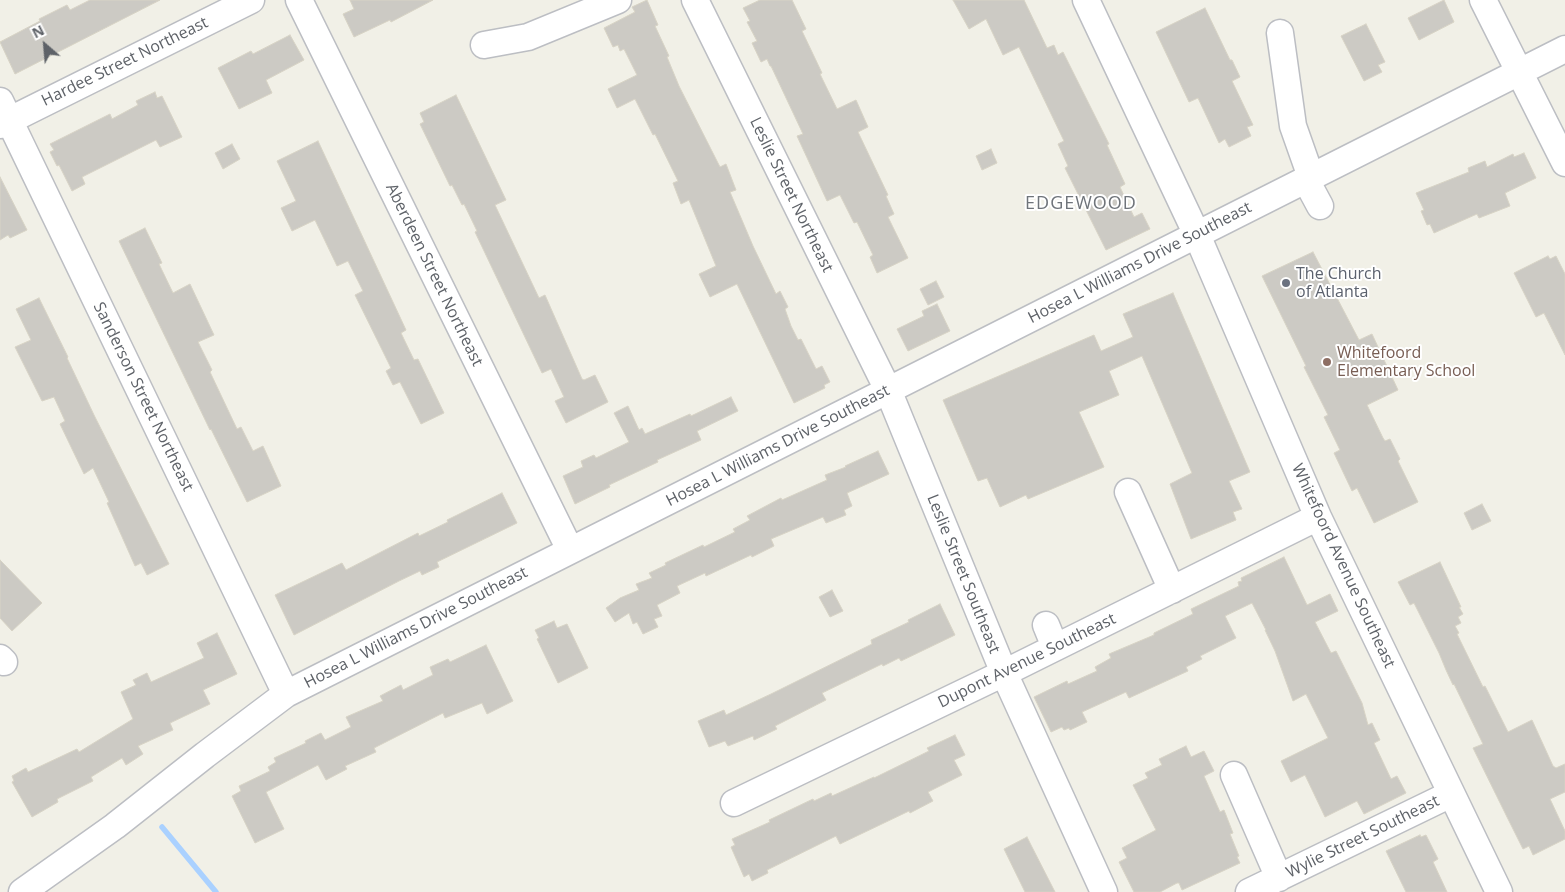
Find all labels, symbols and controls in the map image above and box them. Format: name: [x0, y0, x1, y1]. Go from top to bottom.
street label: Hardee Street Northeast: [39, 13, 211, 111]
north arrow: [20, 20, 70, 70]
street label: Leslie Street Northeast: [745, 114, 837, 276]
street label: Aberdeen Street Northeast: [381, 180, 487, 370]
district label: EDGEWOOD: [1024, 193, 1138, 215]
street label: Hosea L Williams Drive Southeast: [1025, 198, 1255, 328]
place label: The Church of Atlanta: [1296, 264, 1381, 302]
marker: The Church of Atlanta: [1280, 277, 1292, 289]
street label: Sanderson Street Northeast: [89, 299, 197, 495]
place label: Whitefoord Elementary School: [1337, 343, 1475, 381]
marker: Whitefoord Elementary School: [1321, 356, 1333, 368]
street label: Hosea L Williams Drive Southeast: [663, 381, 893, 511]
street label: Whitefoord Avenue Southeast: [1287, 461, 1399, 671]
street label: Leslie Street Southeast: [922, 492, 1004, 656]
street label: Hosea L Williams Drive Southeast: [301, 563, 531, 693]
street label: Dupont Avenue Southeast: [935, 610, 1119, 712]
street label: Wylie Street Southeast: [1283, 792, 1443, 882]

